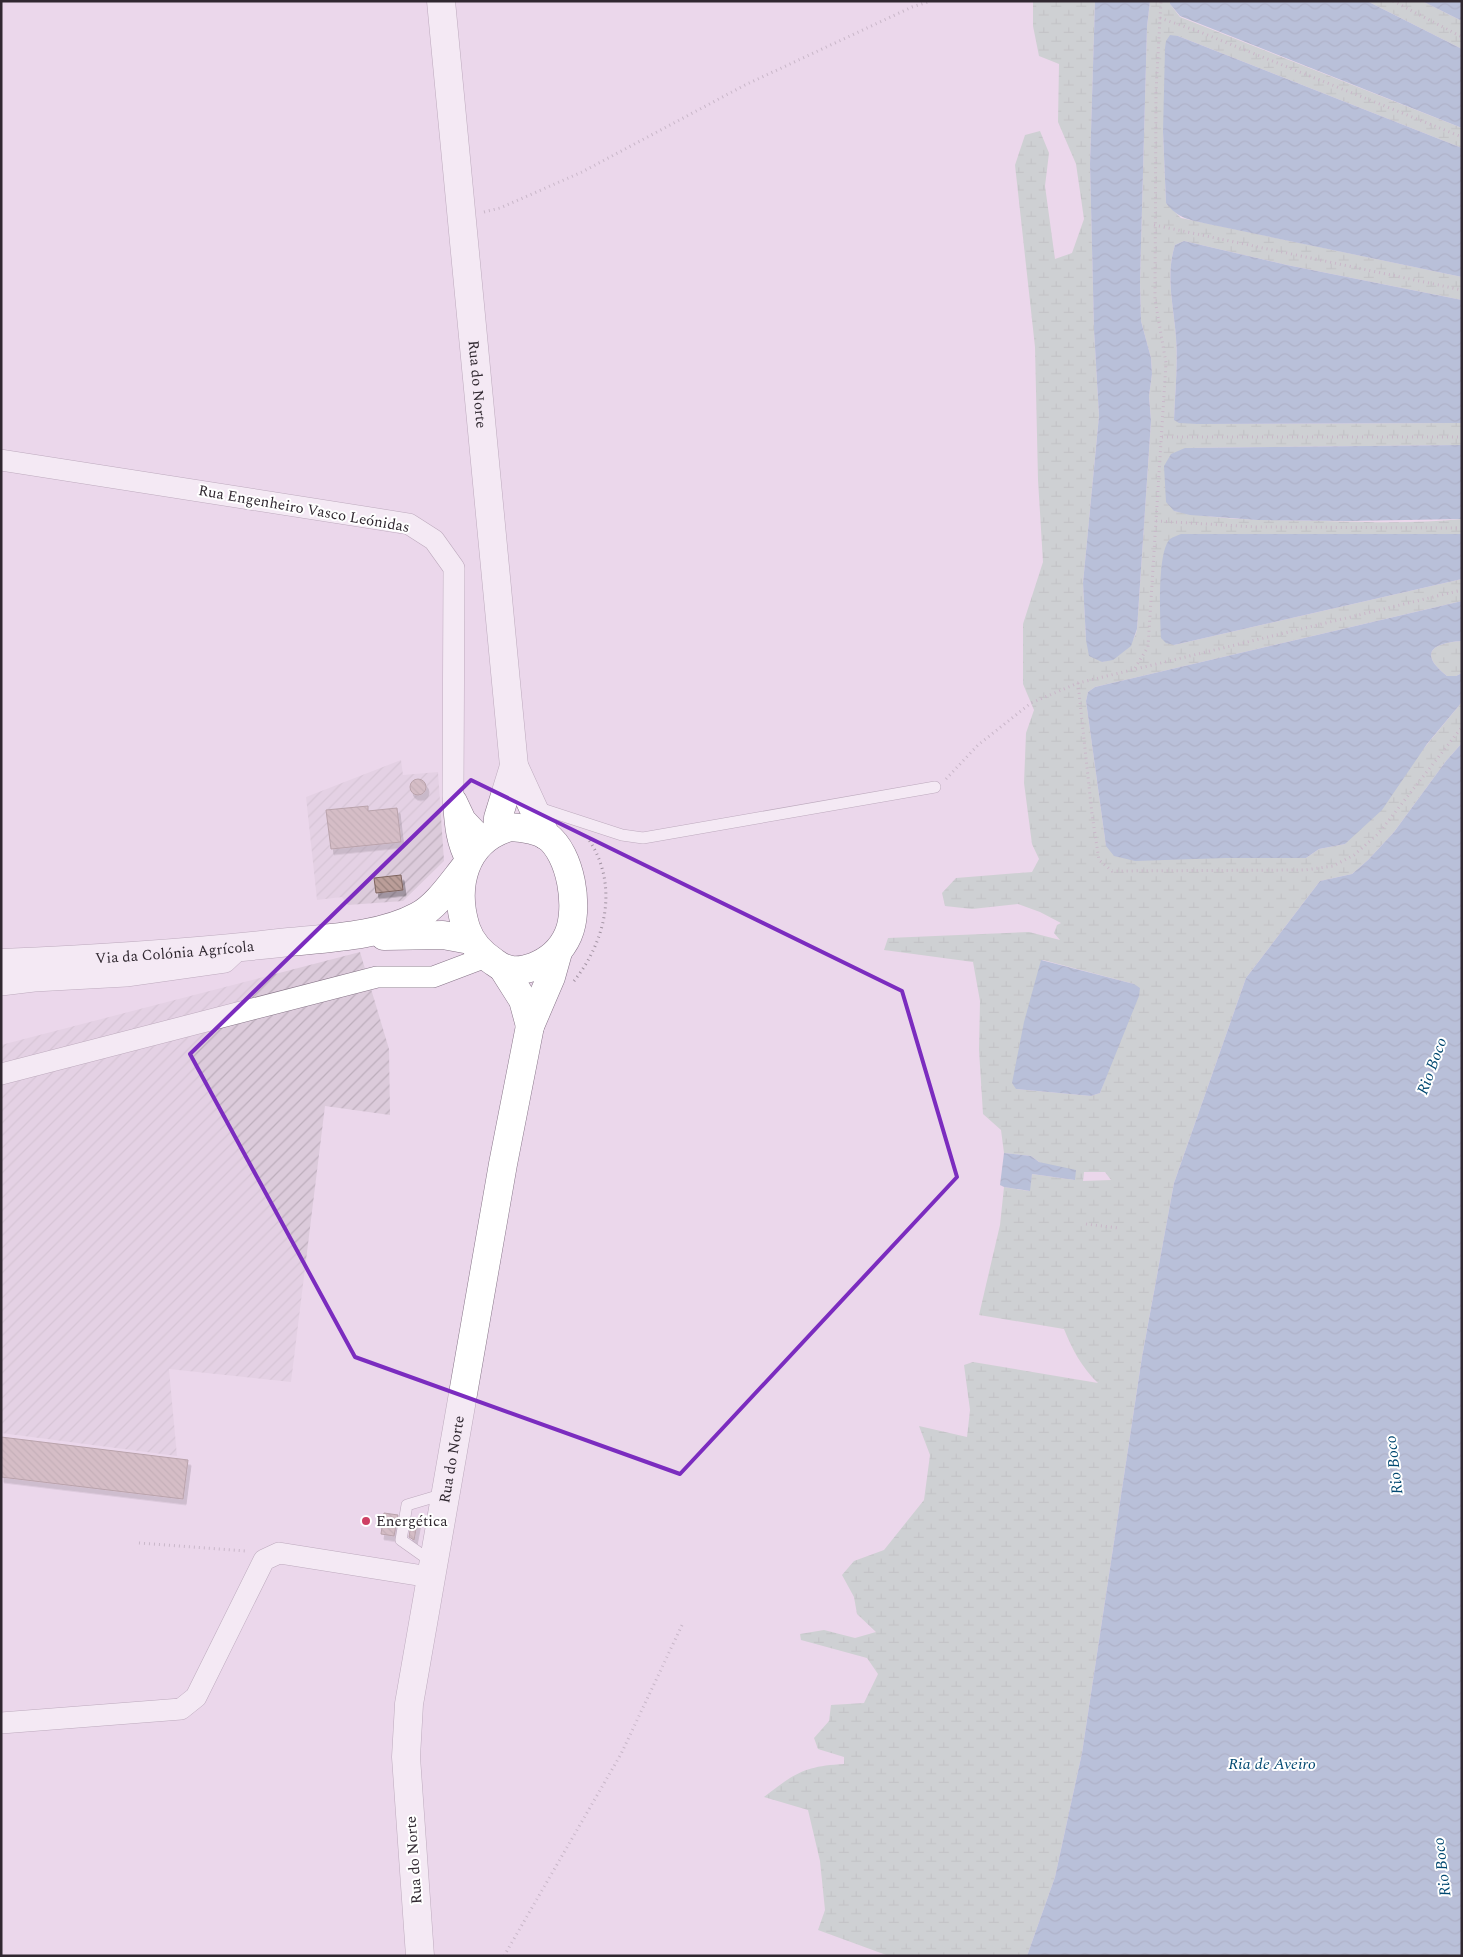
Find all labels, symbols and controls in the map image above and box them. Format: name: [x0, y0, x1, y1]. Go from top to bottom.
street label: Rua do Norte: [462, 339, 493, 429]
street label: Rua Engenheiro Vasco Leónidas: [197, 479, 411, 539]
street label: Via da Colónia Agrícola: [95, 934, 256, 970]
water label: Rio Boco: [1411, 1034, 1453, 1098]
street label: Rua do Norte: [433, 1414, 471, 1505]
water label: Rio Boco: [1378, 1434, 1410, 1496]
place label: Energética: [376, 1510, 448, 1533]
marker: Energética: [360, 1515, 372, 1527]
water label: Ria de Aveiro: [1228, 1752, 1316, 1776]
street label: Rua do Norte: [399, 1815, 429, 1905]
water label: Rio Boco: [1426, 1836, 1458, 1898]

